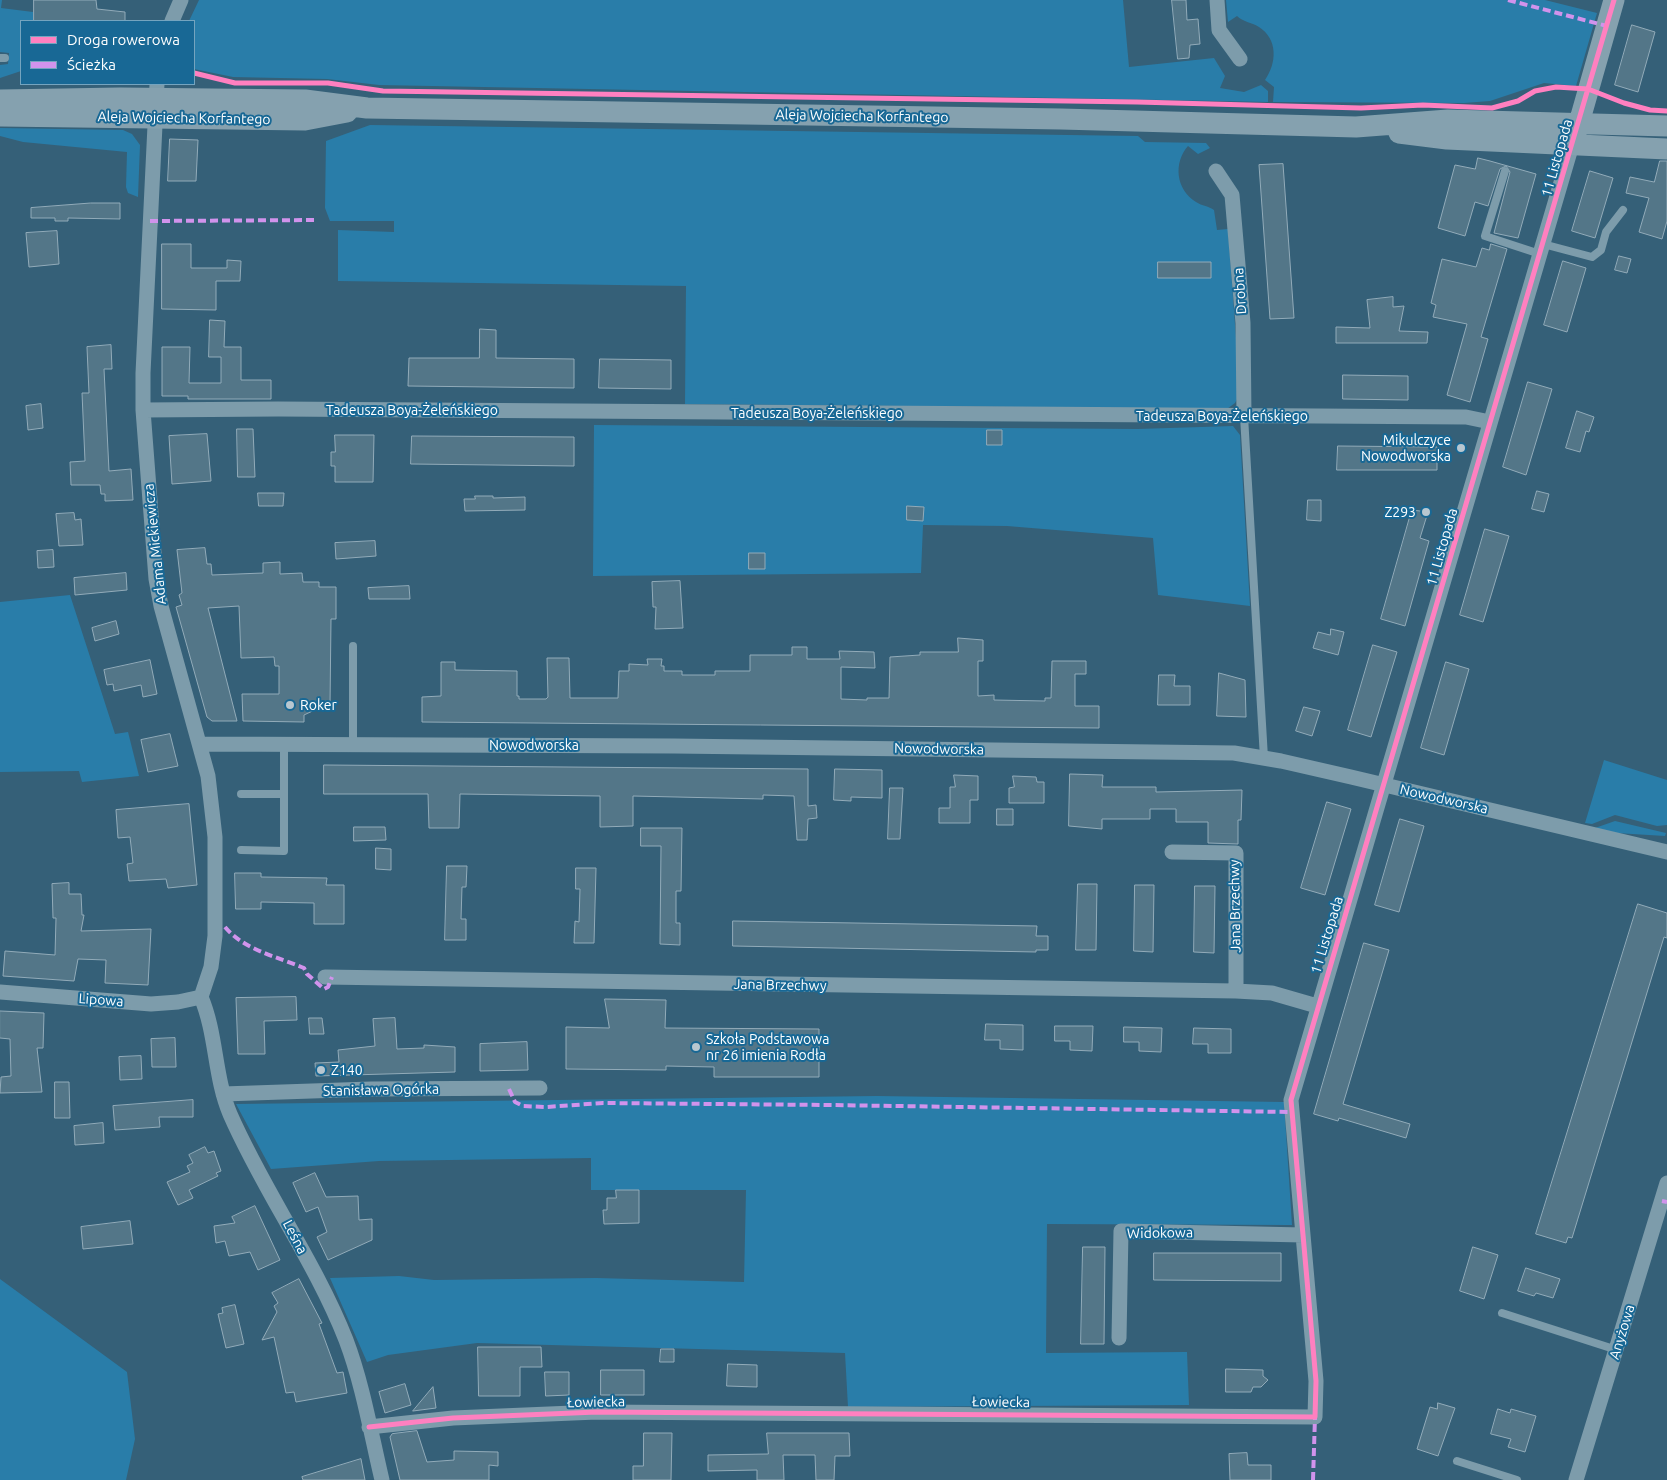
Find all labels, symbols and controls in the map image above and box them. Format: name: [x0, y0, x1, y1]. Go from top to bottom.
legend: [20, 20, 195, 85]
text: Droga rowerowa: [67, 31, 180, 48]
text: Ścieżka: [67, 56, 116, 73]
street label: Aleja Wojciecha Korfantego: [775, 106, 949, 126]
street label: Aleja Wojciecha Korfantego: [97, 108, 271, 128]
street label: 11 Listopada: [1538, 117, 1576, 199]
street label: Drobna: [1230, 267, 1250, 315]
street label: Tadeusza Boya-Żeleńskiego: [326, 402, 498, 418]
street label: Tadeusza Boya-Żeleńskiego: [731, 405, 903, 421]
street label: Tadeusza Boya-Żeleńskiego: [1136, 408, 1308, 424]
place label: Mikulczyce Nowodworska: [1361, 432, 1451, 464]
marker: Mikulczyce Nowodworska: [1455, 442, 1467, 454]
street label: Adama Mickiewicza: [140, 483, 170, 605]
place label: Z293: [1384, 504, 1416, 520]
marker: Z293: [1420, 506, 1432, 518]
street label: 11 Listopada: [1423, 506, 1461, 588]
place label: Roker: [300, 697, 337, 713]
marker: Roker: [284, 699, 296, 711]
street label: Nowodworska: [489, 737, 579, 753]
street label: Nowodworska: [894, 740, 984, 758]
street label: Nowodworska: [1398, 781, 1490, 817]
street label: Jana Brzechwy: [1226, 859, 1244, 953]
street label: 11 Listopada: [1307, 894, 1347, 976]
street label: Jana Brzechwy: [733, 976, 827, 994]
street label: Lipowa: [78, 990, 124, 1010]
place label: Szkoła Podstawowa nr 26 imienia Rodła: [706, 1031, 829, 1064]
marker: Szkoła Podstawowa nr 26 imienia Rodła: [690, 1041, 702, 1053]
place label: Z140: [331, 1062, 363, 1078]
marker: Z140: [315, 1064, 327, 1076]
street label: Stanisława Ogórka: [323, 1081, 439, 1099]
street label: Leśna: [279, 1217, 311, 1257]
street label: Widokowa: [1127, 1224, 1193, 1242]
street label: Anyżowa: [1606, 1303, 1638, 1361]
street label: Łowiecka: [567, 1393, 625, 1411]
street label: Łowiecka: [972, 1393, 1030, 1411]

